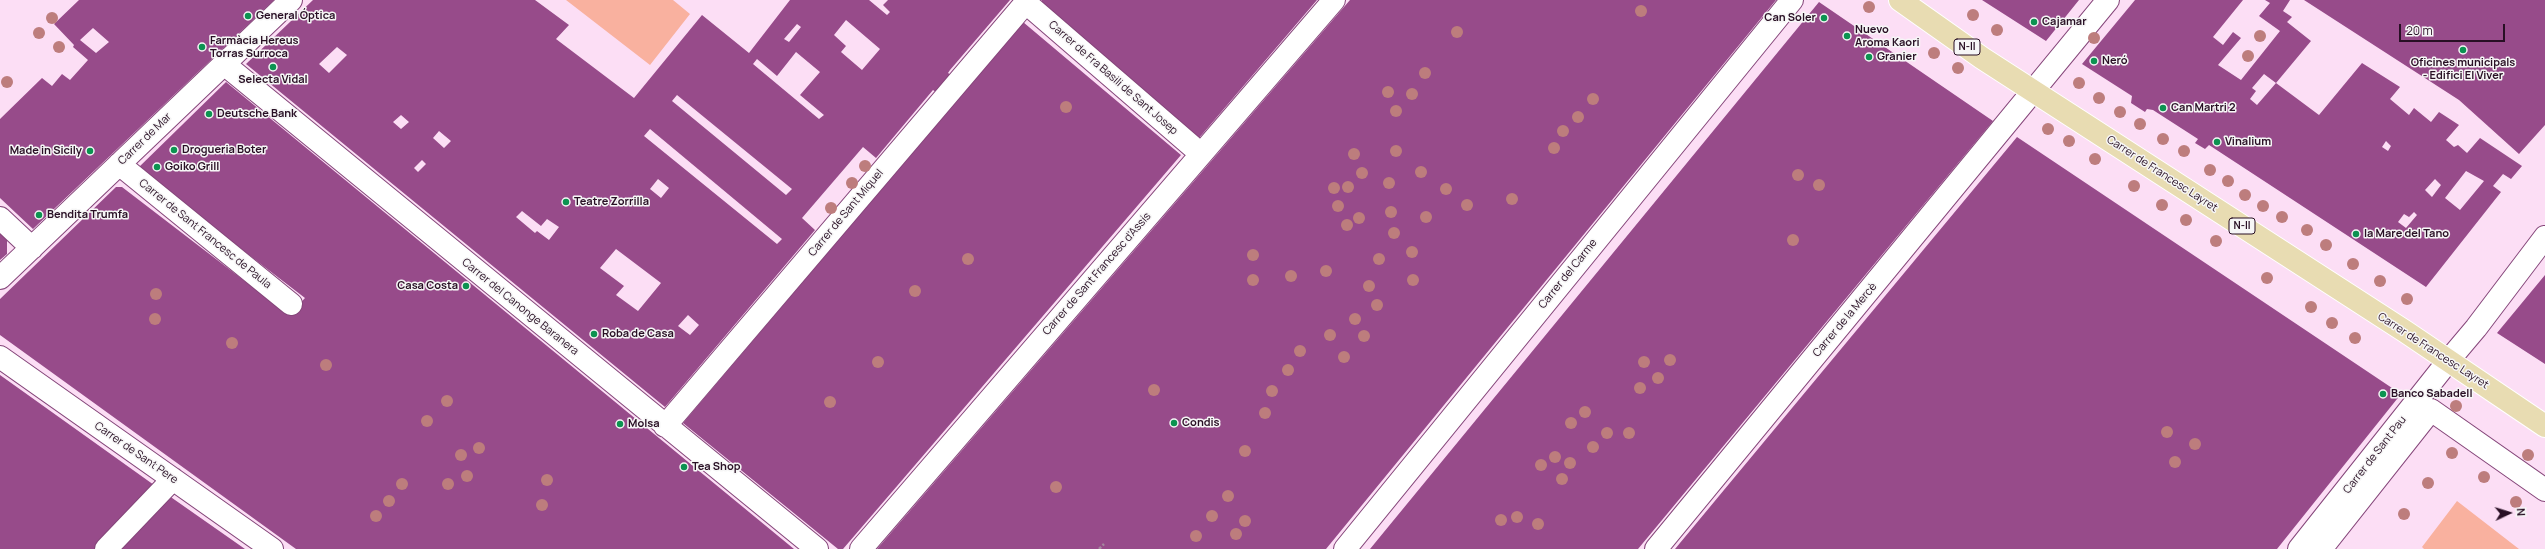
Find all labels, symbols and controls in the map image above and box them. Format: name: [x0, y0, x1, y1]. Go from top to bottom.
place label: General Óptica: [256, 9, 335, 23]
marker: General Óptica: [243, 11, 253, 21]
place label: Can Soler: [1764, 11, 1816, 25]
marker: Can Soler: [1819, 13, 1829, 23]
place label: Cajamar: [2042, 15, 2087, 29]
scale bar: [2401, 16, 2507, 42]
marker: Cajamar: [2029, 17, 2039, 27]
street label: Carrer de Fra Basili de Sant Josep: [1046, 18, 1180, 138]
text: 20 m: [2406, 22, 2433, 39]
place label: Nuevo Aroma Kaori: [1855, 23, 1920, 49]
marker: Nuevo Aroma Kaori: [1842, 31, 1852, 41]
place label: Farmàcia Hereus Torras Surroca: [210, 34, 299, 60]
road number: N-II: [1954, 39, 1980, 55]
marker: Farmàcia Hereus Torras Surroca: [197, 42, 207, 52]
marker: Oficines municipals - Edifici El Viver: [2458, 45, 2468, 55]
place label: Granier: [1877, 50, 1917, 64]
marker: Granier: [1864, 52, 1874, 62]
place label: Neró: [2102, 54, 2128, 68]
marker: Neró: [2089, 56, 2099, 66]
place label: Oficines municipals - Edifici El Viver: [2411, 56, 2515, 82]
marker: Selecta Vidal: [268, 62, 278, 72]
place label: Selecta Vidal: [238, 73, 308, 87]
place label: Can Martri 2: [2171, 101, 2236, 115]
marker: Can Martri 2: [2158, 103, 2168, 113]
place label: Deutsche Bank: [217, 107, 297, 121]
marker: Deutsche Bank: [204, 109, 214, 119]
street label: Carrer de Mar: [116, 110, 174, 168]
street label: Carrer de Francesc Layret: [2104, 133, 2220, 215]
place label: Vinalium: [2225, 135, 2271, 149]
marker: Vinalium: [2212, 137, 2222, 147]
place label: Drogueria Boter: [182, 143, 266, 157]
place label: Made in Sicily: [10, 144, 82, 158]
marker: Drogueria Boter: [169, 145, 179, 155]
marker: Made in Sicily: [85, 146, 95, 156]
place label: Goiko Grill: [165, 160, 219, 174]
marker: Goiko Grill: [152, 162, 162, 172]
street label: Carrer de Sant Miquel: [806, 167, 886, 259]
street label: Carrer de Sant Francesc de Paula: [136, 176, 274, 292]
place label: Teatre Zorrilla: [574, 195, 649, 209]
marker: Teatre Zorrilla: [561, 197, 571, 207]
place label: Bendita Trumfa: [47, 208, 128, 222]
marker: Bendita Trumfa: [34, 210, 44, 220]
street label: Carrer de Sant Francesc d'Assís: [1040, 210, 1154, 338]
road number: N-II: [2229, 218, 2255, 234]
place label: la Mare del Tano: [2364, 227, 2449, 241]
marker: la Mare del Tano: [2351, 229, 2361, 239]
street label: Carrer del Carme: [1536, 237, 1600, 311]
street label: Carrer del Canonge Baranera: [459, 256, 581, 358]
place label: Casa Costa: [397, 279, 458, 293]
street label: Carrer de la Mercè: [1810, 280, 1880, 360]
marker: Casa Costa: [461, 281, 471, 291]
street label: Carrer de Francesc Layret: [2375, 310, 2491, 392]
place label: Roba de Casa: [602, 327, 674, 341]
marker: Roba de Casa: [589, 329, 599, 339]
place label: Banco Sabadell: [2391, 387, 2472, 401]
marker: Banco Sabadell: [2378, 389, 2388, 399]
street label: Carrer de Sant Pau: [2341, 414, 2409, 496]
place label: Condis: [1182, 416, 1220, 430]
place label: Molsa: [628, 417, 660, 431]
marker: Condis: [1169, 418, 1179, 428]
street label: Carrer de Sant Pere: [92, 419, 180, 487]
marker: Molsa: [615, 419, 625, 429]
place label: Tea Shop: [692, 460, 741, 474]
marker: Tea Shop: [679, 462, 689, 472]
north arrow: [2489, 493, 2529, 533]
text: N: [2514, 508, 2529, 517]

